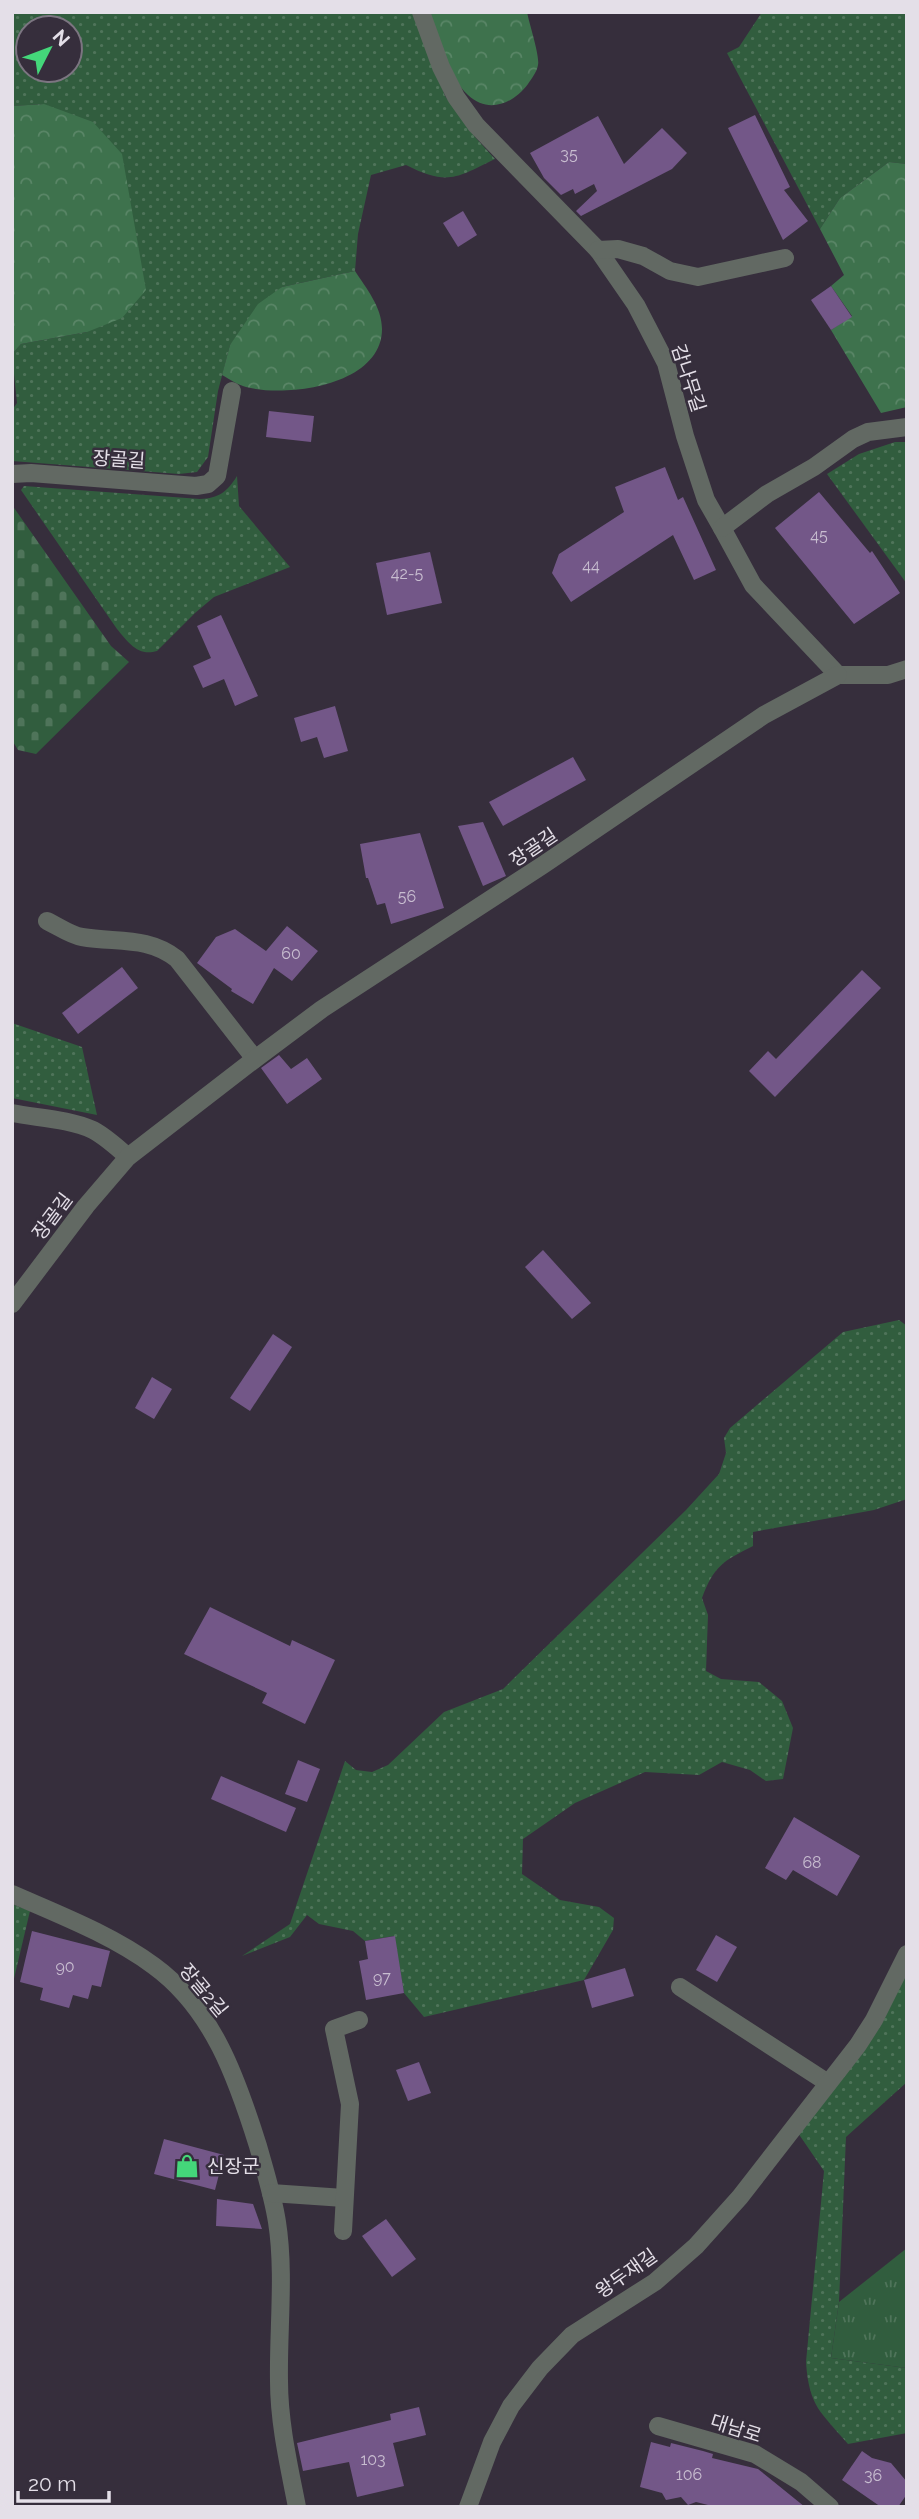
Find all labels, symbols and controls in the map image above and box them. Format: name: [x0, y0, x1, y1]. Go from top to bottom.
north arrow: [14, 14, 84, 84]
text: N: [49, 25, 75, 50]
house number: 35: [560, 145, 578, 164]
street label: 감나무길: [668, 341, 710, 415]
street label: 장골길: [92, 446, 146, 472]
house number: 45: [810, 526, 828, 545]
house number: 44: [582, 556, 600, 575]
house number: 42-5: [391, 564, 424, 583]
street label: 장골길: [505, 823, 561, 871]
house number: 56: [398, 887, 416, 906]
house number: 60: [281, 944, 301, 963]
street label: 장골길: [27, 1188, 77, 1244]
house number: 68: [802, 1853, 822, 1872]
house number: 90: [55, 1957, 75, 1976]
street label: 장골2길: [176, 1959, 232, 2021]
house number: 97: [373, 1968, 391, 1987]
shop icon: 신장군: [173, 2152, 201, 2180]
place label: 신장군: [207, 2155, 259, 2177]
street label: 왕두재길: [591, 2244, 661, 2302]
street label: 대남로: [708, 2409, 764, 2447]
house number: 103: [360, 2450, 386, 2469]
scale bar: [18, 2460, 108, 2504]
house number: 106: [676, 2465, 702, 2484]
house number: 36: [864, 2466, 882, 2485]
text: 20 m: [28, 2471, 76, 2496]

